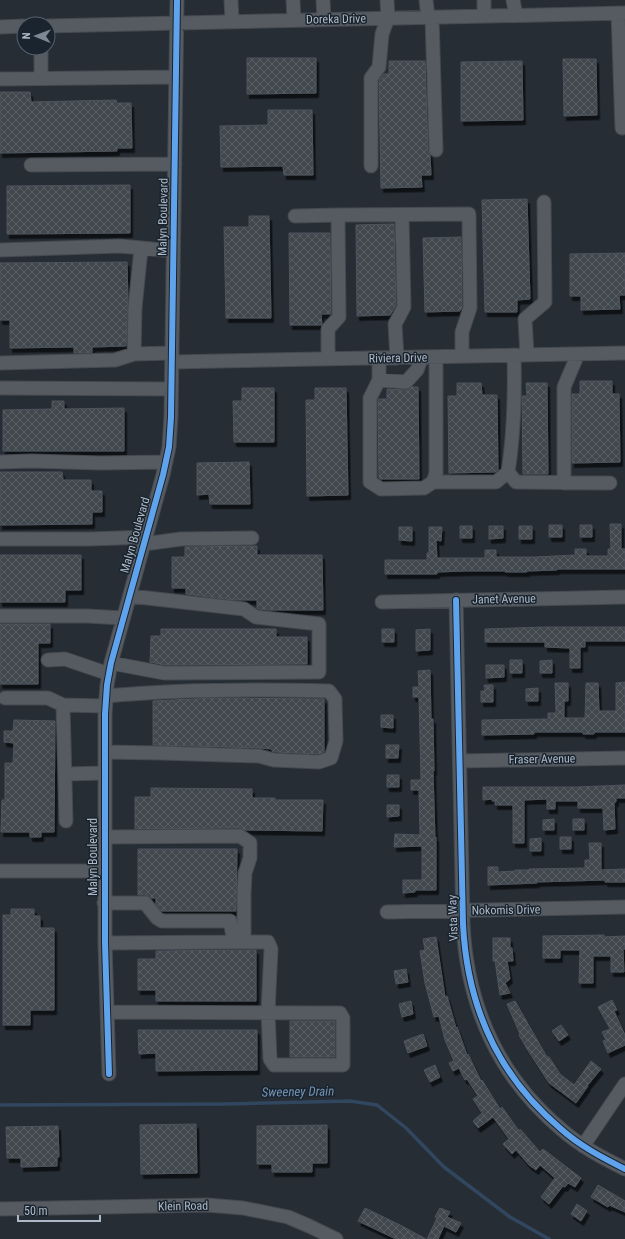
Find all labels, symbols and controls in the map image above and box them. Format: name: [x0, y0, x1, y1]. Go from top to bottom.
street label: Doreka Drive: [306, 11, 366, 27]
north arrow: [16, 16, 56, 56]
text: N: [20, 32, 33, 39]
street label: Malyn Boulevard: [155, 178, 171, 256]
street label: Riviera Drive: [369, 350, 428, 366]
street label: Malyn Boulevard: [118, 495, 153, 574]
street label: Janet Avenue: [472, 591, 536, 607]
street label: Fraser Avenue: [508, 751, 576, 767]
street label: Malyn Boulevard: [86, 818, 100, 896]
street label: Vista Way: [445, 894, 461, 942]
street label: Nokomis Drive: [471, 902, 541, 918]
water label: Sweeney Drain: [262, 1083, 334, 1100]
scale bar: [18, 1197, 100, 1223]
street label: Klein Road: [158, 1199, 208, 1213]
text: 50 m: [24, 1204, 48, 1218]

